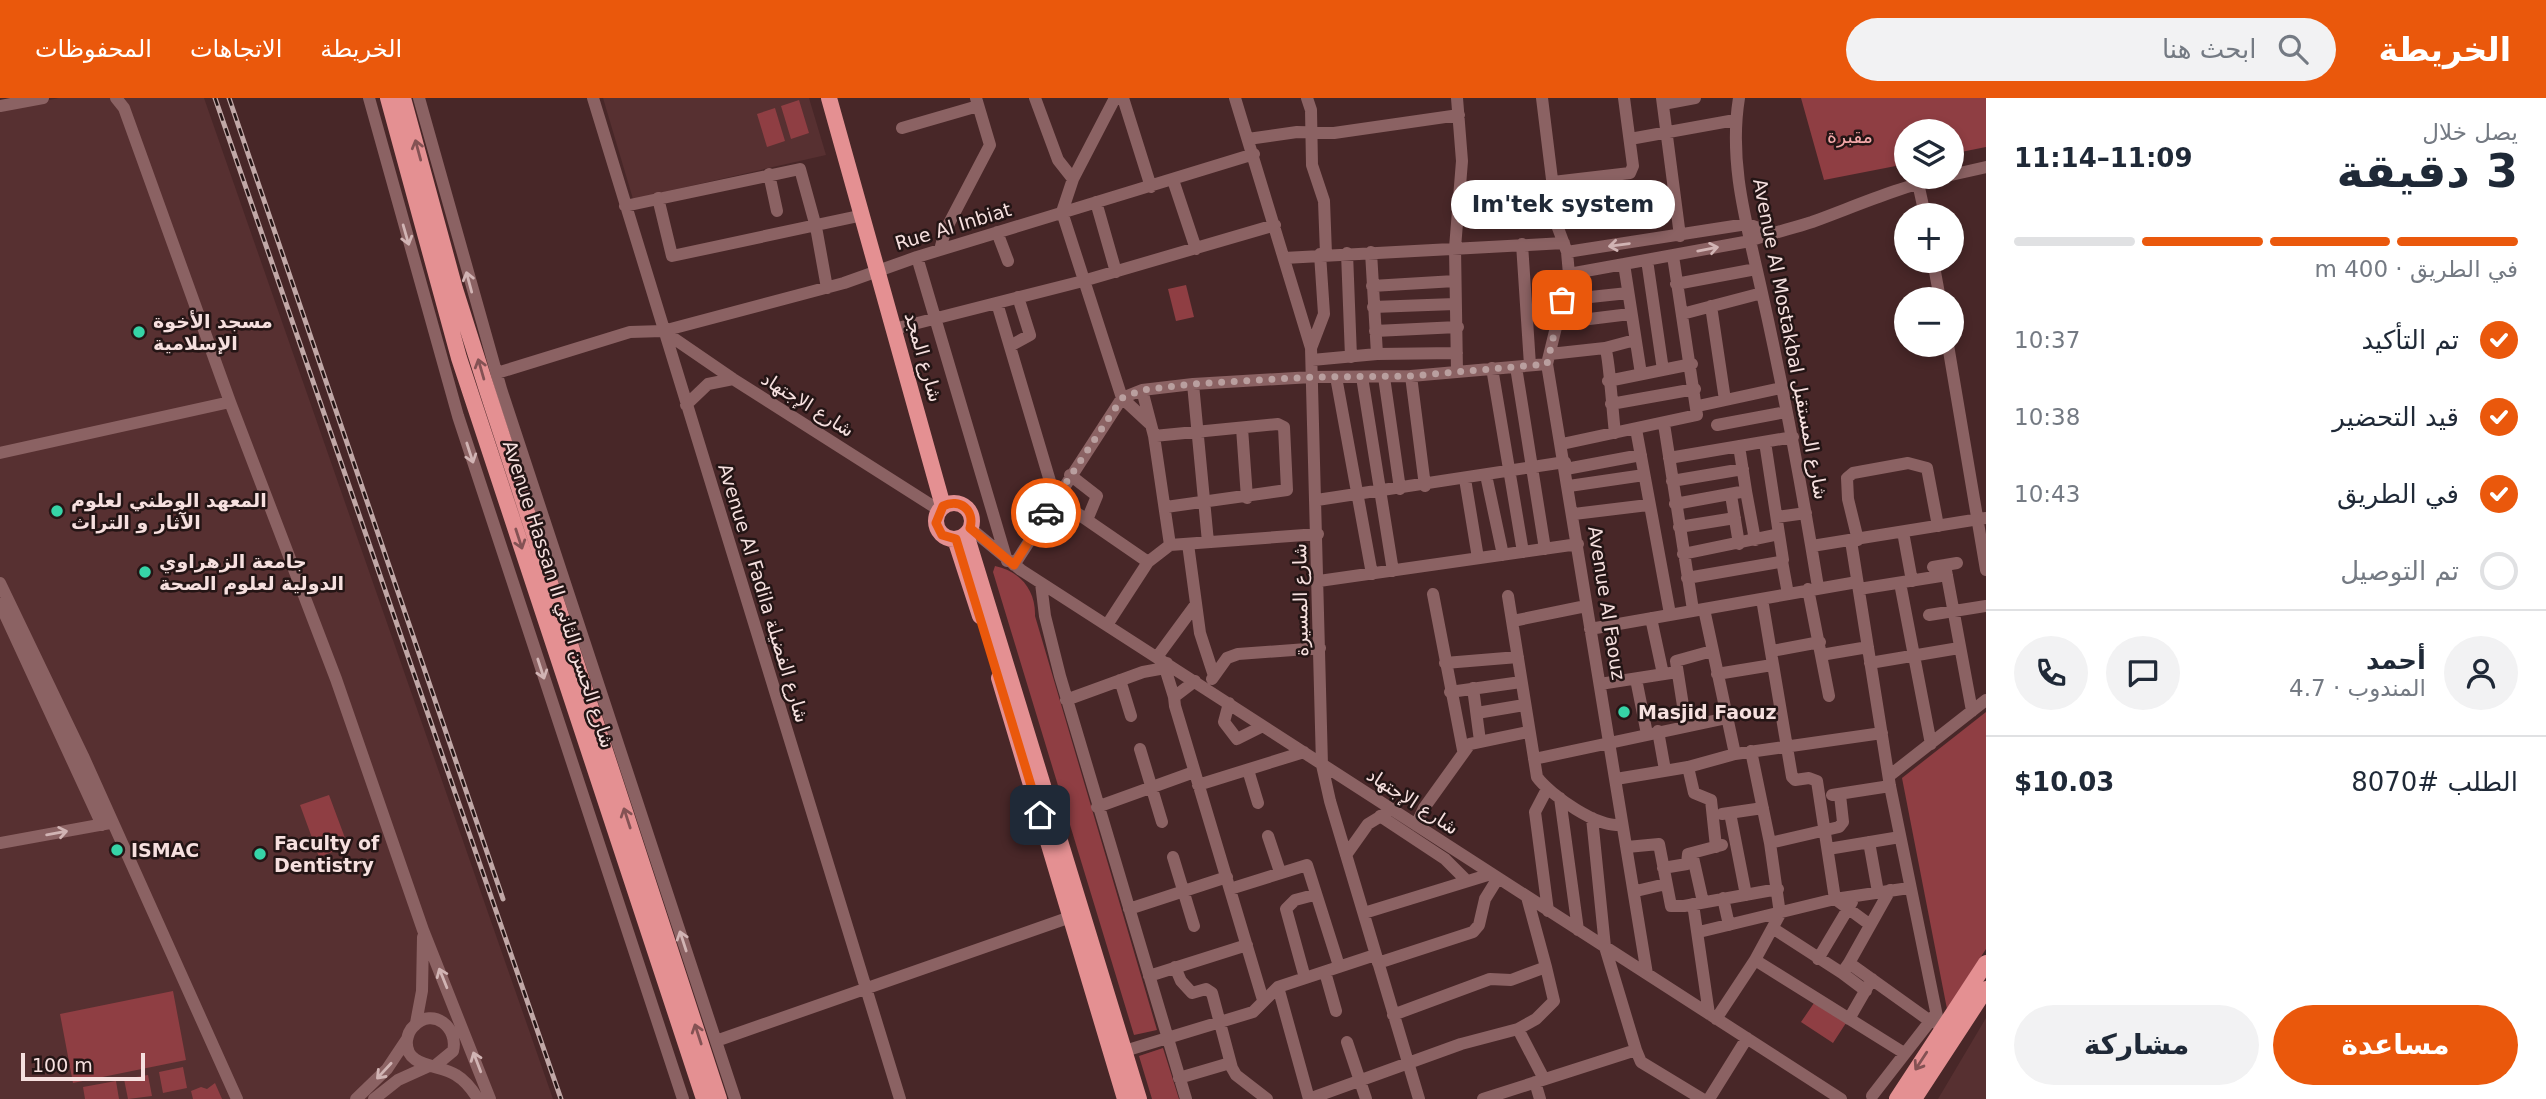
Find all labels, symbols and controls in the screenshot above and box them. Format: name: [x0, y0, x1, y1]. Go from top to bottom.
search box: [1846, 18, 2336, 81]
icon: search: [2274, 30, 2312, 68]
text: الخريطة: [2378, 30, 2511, 69]
text: ابحث هنا: [2162, 34, 2256, 64]
text: المحفوظات: [35, 35, 152, 63]
text: الاتجاهات: [190, 35, 282, 63]
text: الخريطة: [320, 35, 402, 63]
map controls: [1894, 119, 1964, 357]
button: layers: [1894, 119, 1964, 189]
text: يصل خلال: [2422, 119, 2518, 145]
park label: مقبرة: [1827, 125, 1873, 148]
one-way arrow: [410, 139, 423, 161]
text: 11:09–11:14: [2014, 143, 2193, 173]
text: 3 دقيقة: [2336, 144, 2518, 198]
street label: Avenue Al Mostakbal شارع المستقبل: [1748, 177, 1833, 502]
callout: Im'tek system: [1450, 181, 1674, 230]
text: Im'tek system: [1472, 191, 1654, 217]
street label: Rue Al Inbiat: [892, 198, 1014, 254]
button: +: [1894, 203, 1964, 273]
one-way arrow: [400, 223, 413, 246]
one-way arrow: [1608, 238, 1631, 251]
one-way arrow: [1696, 242, 1719, 255]
text: في الطريق · 400 m: [2314, 256, 2518, 282]
pin: [1532, 270, 1592, 330]
one-way arrow: [462, 271, 475, 293]
icon: bag: [1543, 281, 1581, 319]
button: −: [1894, 287, 1964, 357]
street label: شارع المجد: [900, 309, 947, 405]
place label: مسجد الأخوة الإسلامية: [153, 310, 273, 355]
icon: check: [2480, 321, 2518, 359]
marker: مسجد الأخوة الإسلامية: [131, 324, 147, 340]
text: تم التأكيد: [2361, 325, 2459, 355]
text: 10:37: [2014, 327, 2080, 353]
one-way arrow: [473, 358, 486, 380]
street label: شارع الإجتهاد: [757, 367, 858, 442]
icon: check: [2480, 398, 2518, 436]
text: قيد التحضير: [2332, 402, 2459, 432]
text: 10:38: [2014, 404, 2080, 430]
street label: Avenue Hassan II شارع الحسن الثاني: [498, 437, 619, 751]
one-way arrow: [464, 442, 477, 464]
street label: Avenue Al Fadila شارع الفضيلة: [713, 461, 814, 725]
icon: check: [2480, 475, 2518, 513]
courier: [1011, 478, 1081, 548]
text: في الطريق: [2337, 479, 2459, 509]
text: 10:43: [2014, 481, 2080, 507]
place label: المعهد الوطني لعلوم الآثار و التراث: [71, 489, 267, 534]
icon: car: [1027, 494, 1065, 532]
marker: المعهد الوطني لعلوم الآثار و التراث: [49, 503, 65, 519]
street label: Avenue Al Faouz: [1584, 525, 1630, 681]
one-way arrow: [514, 527, 527, 549]
street label: شارع المسيرة: [1288, 543, 1313, 657]
place label: جامعة الزهراوي الدولية لعلوم الصحة: [159, 550, 344, 595]
text: تم التوصيل: [2340, 556, 2459, 586]
marker: جامعة الزهراوي الدولية لعلوم الصحة: [137, 564, 153, 580]
button: phone: [2014, 636, 2088, 710]
button: chat: [2106, 636, 2180, 710]
button: person: [2444, 636, 2518, 710]
text: أحمد: [2366, 645, 2426, 675]
one-way arrow: [535, 658, 548, 680]
text: المندوب · 4.7: [2289, 675, 2426, 701]
place label: Masjid Faouz: [1638, 701, 1777, 723]
marker: Masjid Faouz: [1616, 704, 1632, 720]
street label: شارع الإجتهاد: [1362, 763, 1463, 840]
text: $10.03: [2014, 767, 2114, 797]
text: الطلب #8070: [2351, 767, 2518, 797]
pin: [1010, 785, 1070, 845]
icon: home: [1021, 796, 1059, 834]
one-way arrow: [620, 807, 633, 829]
one-way arrow: [45, 826, 67, 839]
place label: Faculty of Dentistry: [274, 832, 380, 876]
place label: ISMAC: [131, 839, 199, 861]
marker: ISMAC: [109, 842, 125, 858]
marker: Faculty of Dentistry: [252, 846, 268, 862]
one-way arrow: [676, 931, 688, 953]
one-way arrow: [435, 968, 448, 989]
button: مشاركة: [2014, 1005, 2259, 1085]
button: مساعدة: [2273, 1005, 2518, 1085]
one-way arrow: [691, 1023, 704, 1045]
scale bar: [21, 1050, 145, 1082]
one-way arrow: [1914, 1051, 1928, 1071]
one-way arrow: [469, 1052, 482, 1074]
text: 100 m: [32, 1054, 93, 1076]
one-way arrow: [376, 1062, 393, 1079]

